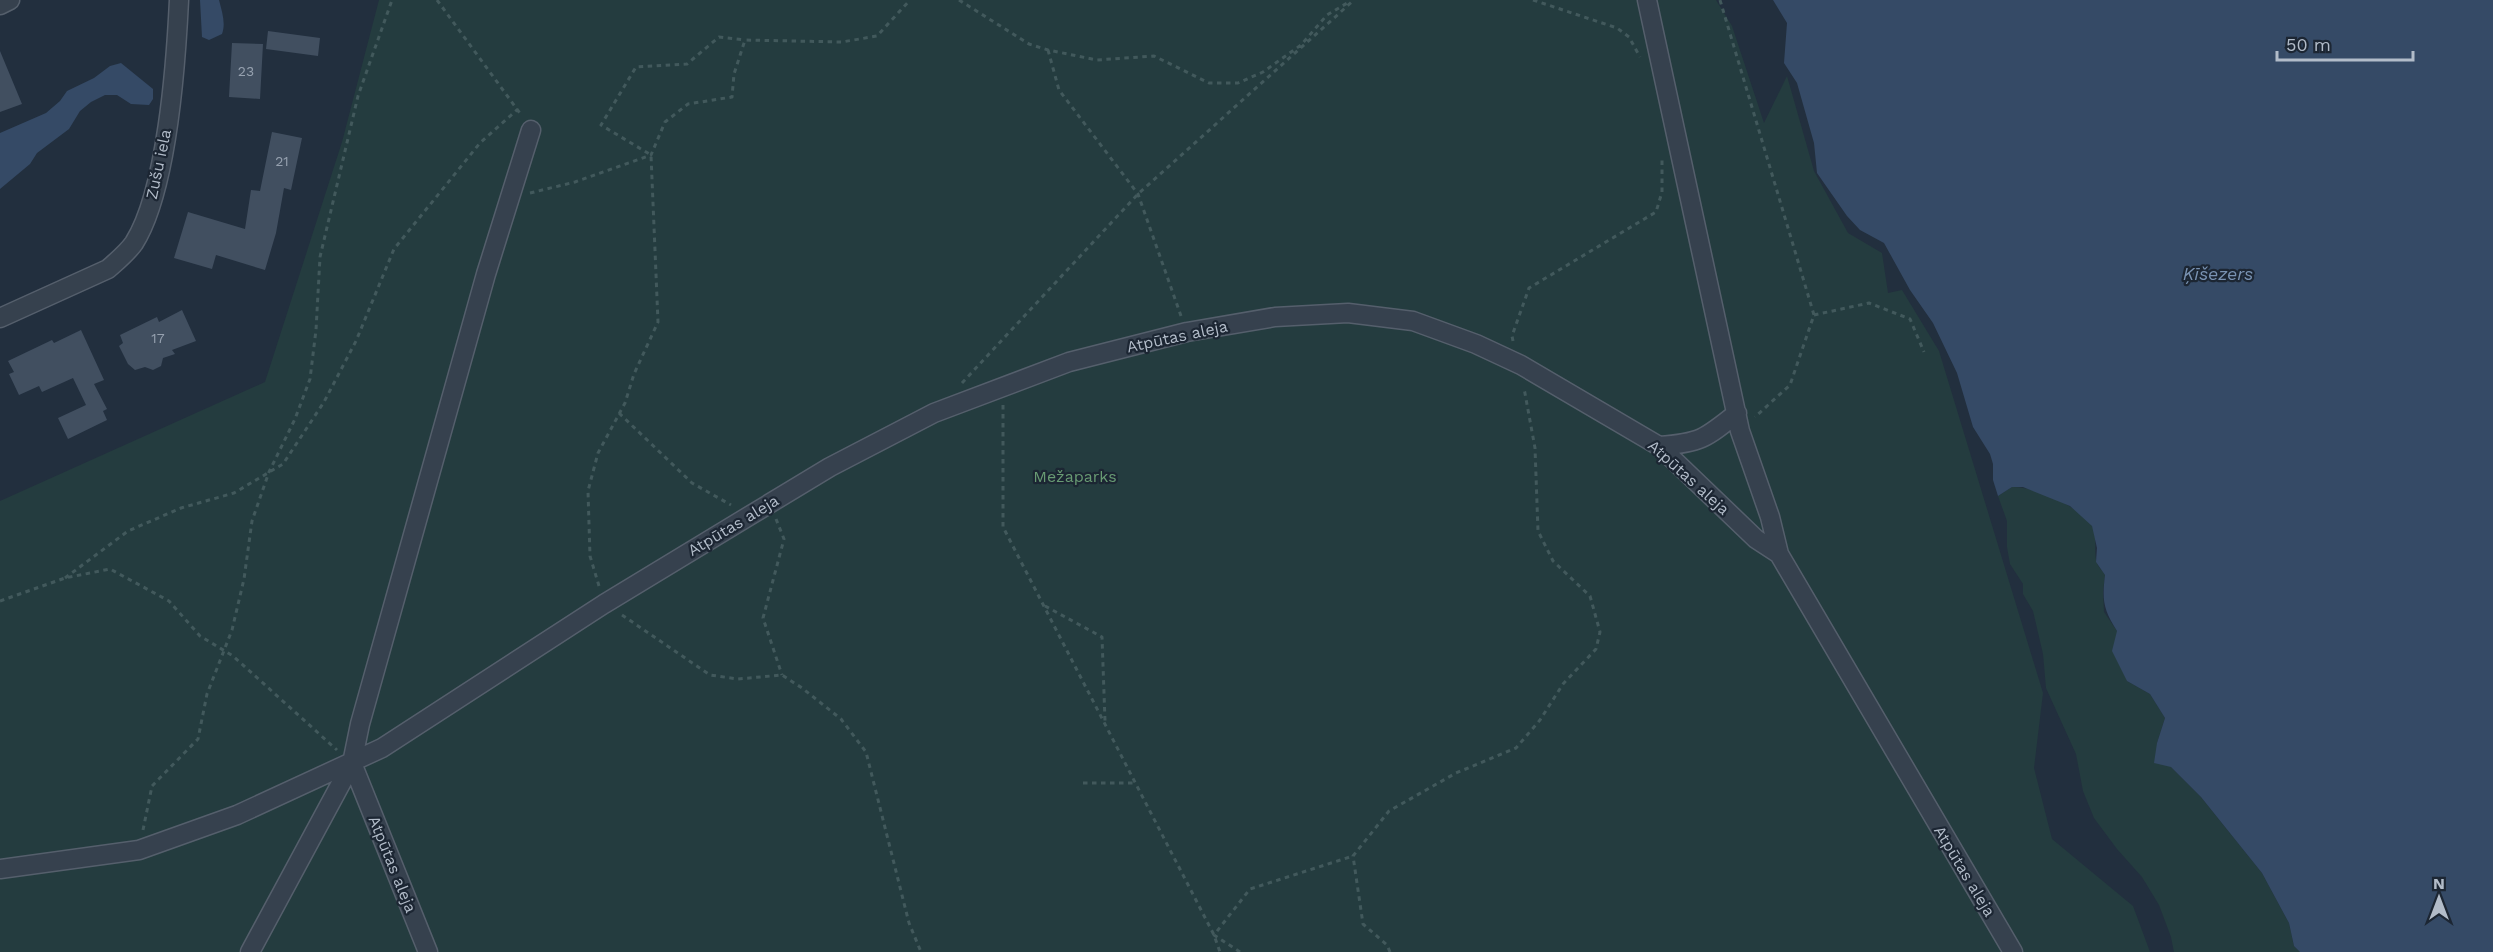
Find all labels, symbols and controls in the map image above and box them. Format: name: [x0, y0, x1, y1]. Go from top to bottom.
scale bar: [2277, 24, 2414, 62]
text: 50 m: [2286, 34, 2331, 55]
house number: 23: [238, 63, 254, 79]
street label: Zušu iela: [142, 127, 175, 201]
house number: 21: [275, 153, 289, 169]
water label: Ķīšezers: [2183, 263, 2253, 284]
street label: Atpūtas aleja: [1125, 317, 1229, 356]
house number: 17: [151, 330, 165, 346]
street label: Atpūtas aleja: [1644, 436, 1733, 519]
park label: Mežaparks: [1033, 467, 1117, 486]
street label: Atpūtas aleja: [684, 491, 782, 560]
street label: Atpūtas aleja: [364, 813, 421, 915]
street label: Atpūtas aleja: [1930, 822, 1999, 920]
north arrow: [2409, 868, 2469, 928]
text: N: [2433, 874, 2445, 893]

